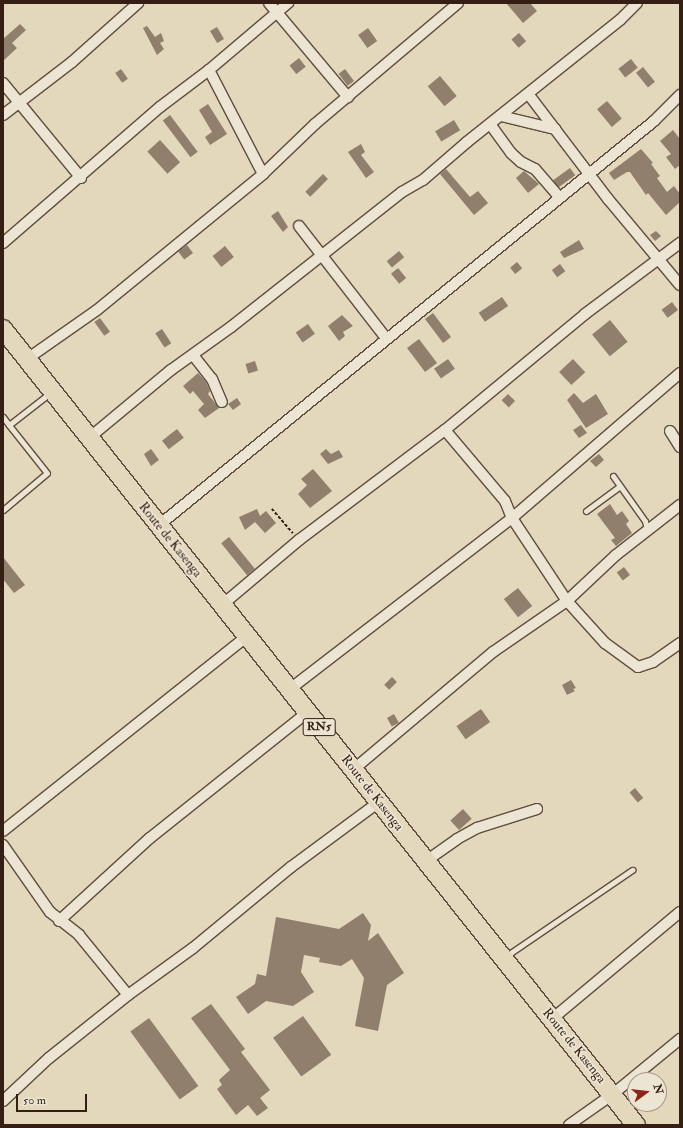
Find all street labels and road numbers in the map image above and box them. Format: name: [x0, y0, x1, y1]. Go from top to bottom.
street label: Route de Kasenga: [135, 499, 205, 581]
road number: RN5: [302, 717, 336, 737]
street label: Route de Kasenga: [338, 752, 406, 834]
street label: Route de Kasenga: [539, 1005, 609, 1087]

